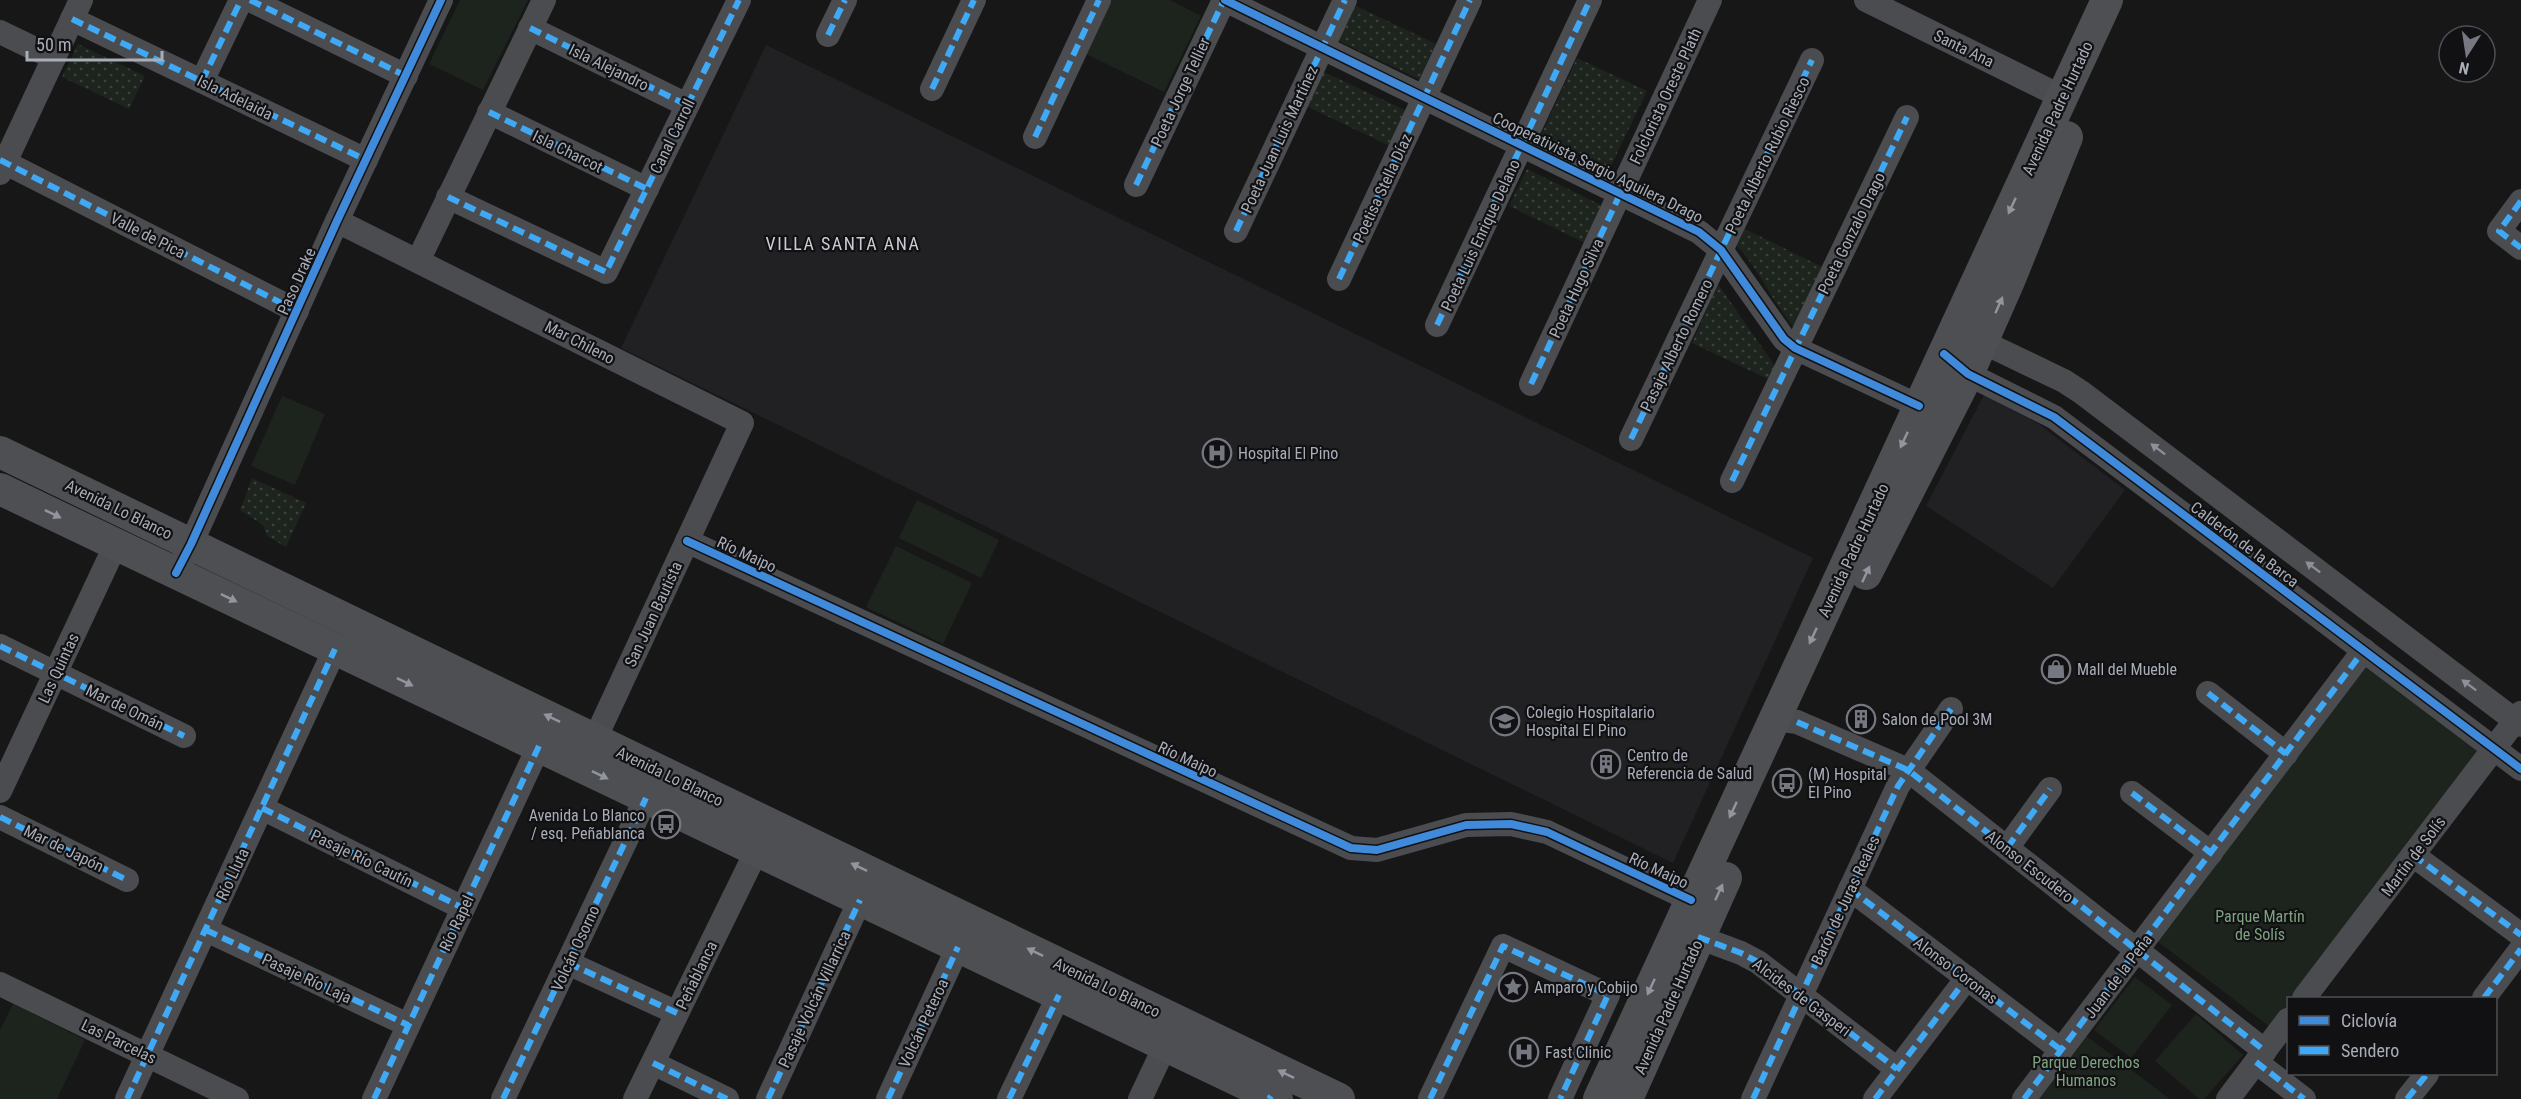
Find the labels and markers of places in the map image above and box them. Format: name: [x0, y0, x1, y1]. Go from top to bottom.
hospital icon: Hospital El Pino: [1201, 437, 1233, 469]
place label: Hospital El Pino: [1238, 444, 1338, 463]
shop icon: Mall del Mueble: [2040, 653, 2072, 685]
place label: Mall del Mueble: [2077, 660, 2177, 679]
place label: Colegio Hospitalario Hospital El Pino: [1526, 703, 1655, 740]
building icon: Salon de Pool 3M: [1845, 703, 1877, 735]
school or university icon: Colegio Hospitalario Hospital El Pino: [1489, 705, 1521, 737]
place label: Salon de Pool 3M: [1882, 710, 1992, 729]
place label: Centro de Referencia de Salud: [1627, 746, 1752, 783]
building icon: Centro de Referencia de Salud: [1590, 748, 1622, 780]
place label: (M) Hospital El Pino: [1808, 765, 1887, 802]
bus stop icon: (M) Hospital El Pino: [1771, 767, 1803, 799]
place label: Avenida Lo Blanco / esq. Peñablanca: [529, 806, 645, 843]
bus stop icon: Avenida Lo Blanco / esq. Peñablanca: [650, 808, 682, 840]
place icon: Amparo y Cobijo: [1497, 971, 1529, 1003]
place label: Amparo y Cobijo: [1534, 978, 1638, 997]
hospital icon: Fast Clinic: [1508, 1036, 1540, 1068]
place label: Fast Clinic: [1545, 1043, 1611, 1062]

